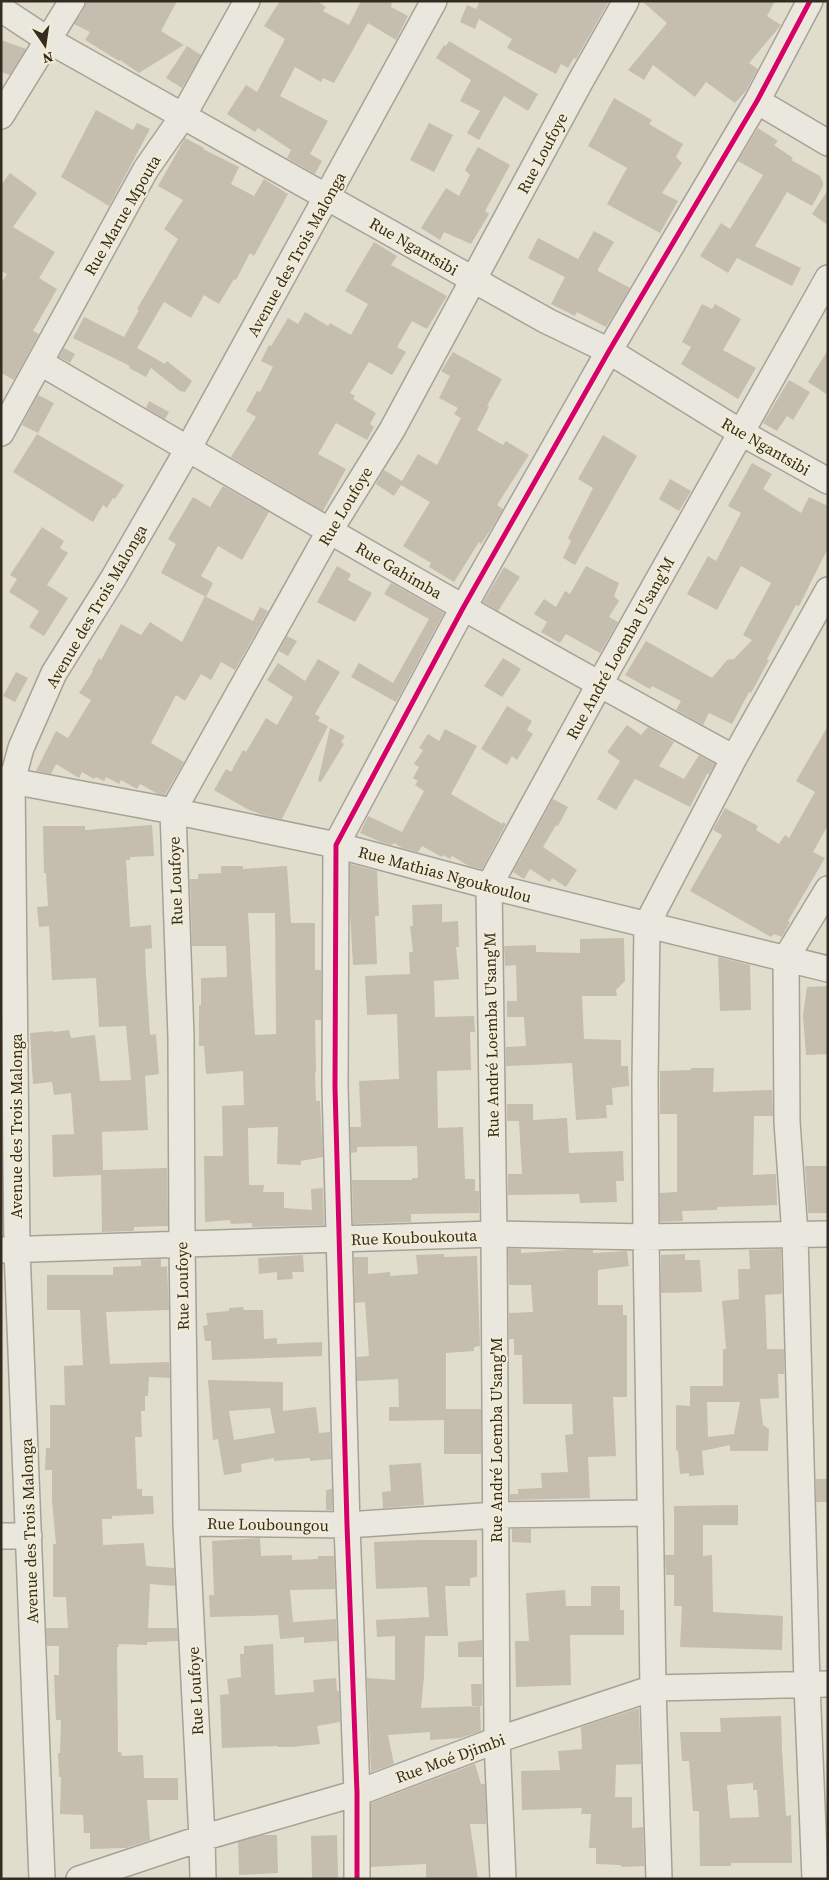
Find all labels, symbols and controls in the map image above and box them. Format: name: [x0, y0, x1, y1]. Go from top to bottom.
north arrow: [20, 20, 70, 70]
text: N: [41, 47, 55, 69]
street label: Rue Loufoye: [511, 109, 573, 197]
street label: Rue Marue Mpouta: [79, 150, 166, 279]
street label: Avenue des Trois Malonga: [241, 167, 351, 340]
street label: Rue Ngantsibi: [366, 212, 463, 280]
street label: Rue Ngantsibi: [718, 412, 815, 480]
street label: Rue Loufoye: [313, 462, 377, 550]
street label: Avenue des Trois Malonga: [40, 519, 152, 692]
street label: Rue Gahimba: [352, 536, 447, 604]
street label: Rue André Loemba U'sang'M: [561, 553, 679, 743]
street label: Rue Loufoye: [162, 836, 188, 926]
street label: Rue Mathias Ngoukoulou: [356, 840, 534, 908]
street label: Rue André Loemba U'sang'M: [478, 932, 504, 1138]
street label: Avenue des Trois Malonga: [5, 1032, 27, 1219]
street label: Rue Kouboukouta: [350, 1224, 478, 1250]
street label: Rue Loufoye: [170, 1241, 194, 1331]
street label: Rue André Loemba U'sang'M: [485, 1337, 507, 1543]
street label: Avenue des Trois Malonga: [15, 1437, 43, 1624]
street label: Rue Louboungou: [207, 1512, 329, 1536]
street label: Rue Loufoye: [182, 1646, 208, 1736]
street label: Rue Moé Djimbi: [392, 1728, 508, 1788]

